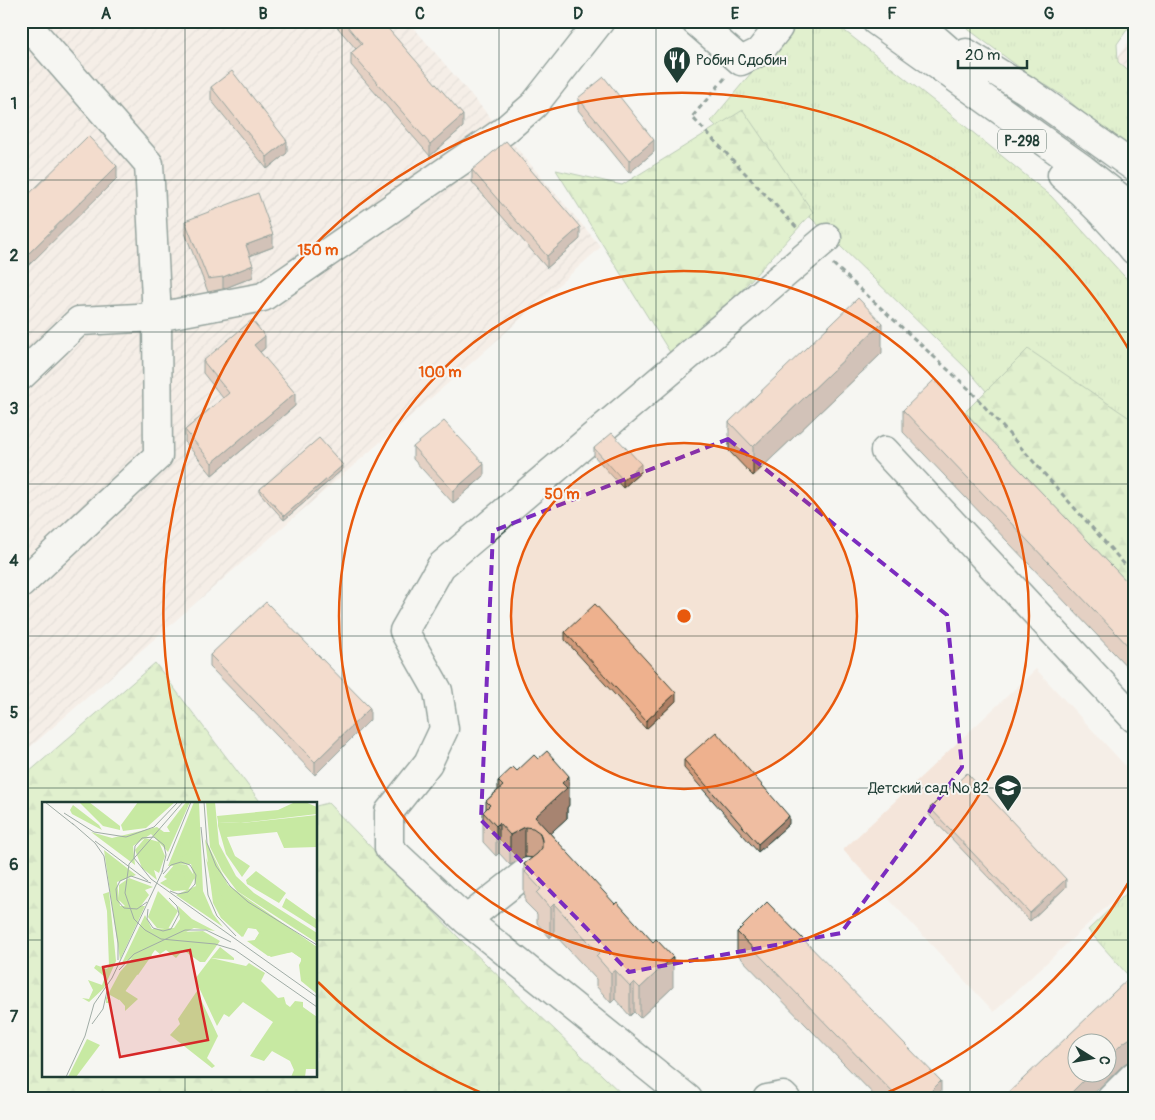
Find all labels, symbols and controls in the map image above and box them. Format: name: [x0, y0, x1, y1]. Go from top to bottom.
text: A: [101, 4, 112, 24]
text: B: [258, 4, 268, 24]
text: C: [415, 4, 425, 24]
text: D: [573, 4, 583, 24]
text: E: [731, 4, 740, 24]
text: F: [887, 4, 897, 24]
text: G: [1044, 4, 1055, 24]
scale bar: [958, 38, 1026, 70]
restaurant icon: Робин Сдобин: [662, 45, 692, 84]
text: 20 m: [965, 46, 1000, 65]
place label: Робин Сдобин: [696, 51, 787, 70]
text: 1: [11, 94, 17, 114]
road number: Р-298: [998, 130, 1046, 152]
text: 150 m: [298, 241, 338, 260]
text: 2: [10, 246, 19, 266]
text: 100 m: [419, 363, 461, 382]
text: 3: [10, 399, 19, 419]
text: 50 m: [545, 485, 579, 504]
text: 4: [9, 551, 19, 571]
centre of rings: [675, 607, 693, 625]
text: 5: [10, 703, 19, 723]
school or university icon: Детский сад № 82: [993, 773, 1023, 812]
place label: Детский сад № 82: [867, 779, 989, 798]
inset map: [42, 802, 318, 1078]
text: 6: [9, 855, 19, 875]
text: 7: [10, 1007, 19, 1027]
north arrow: [1068, 1032, 1118, 1082]
text: С: [1095, 1055, 1113, 1067]

